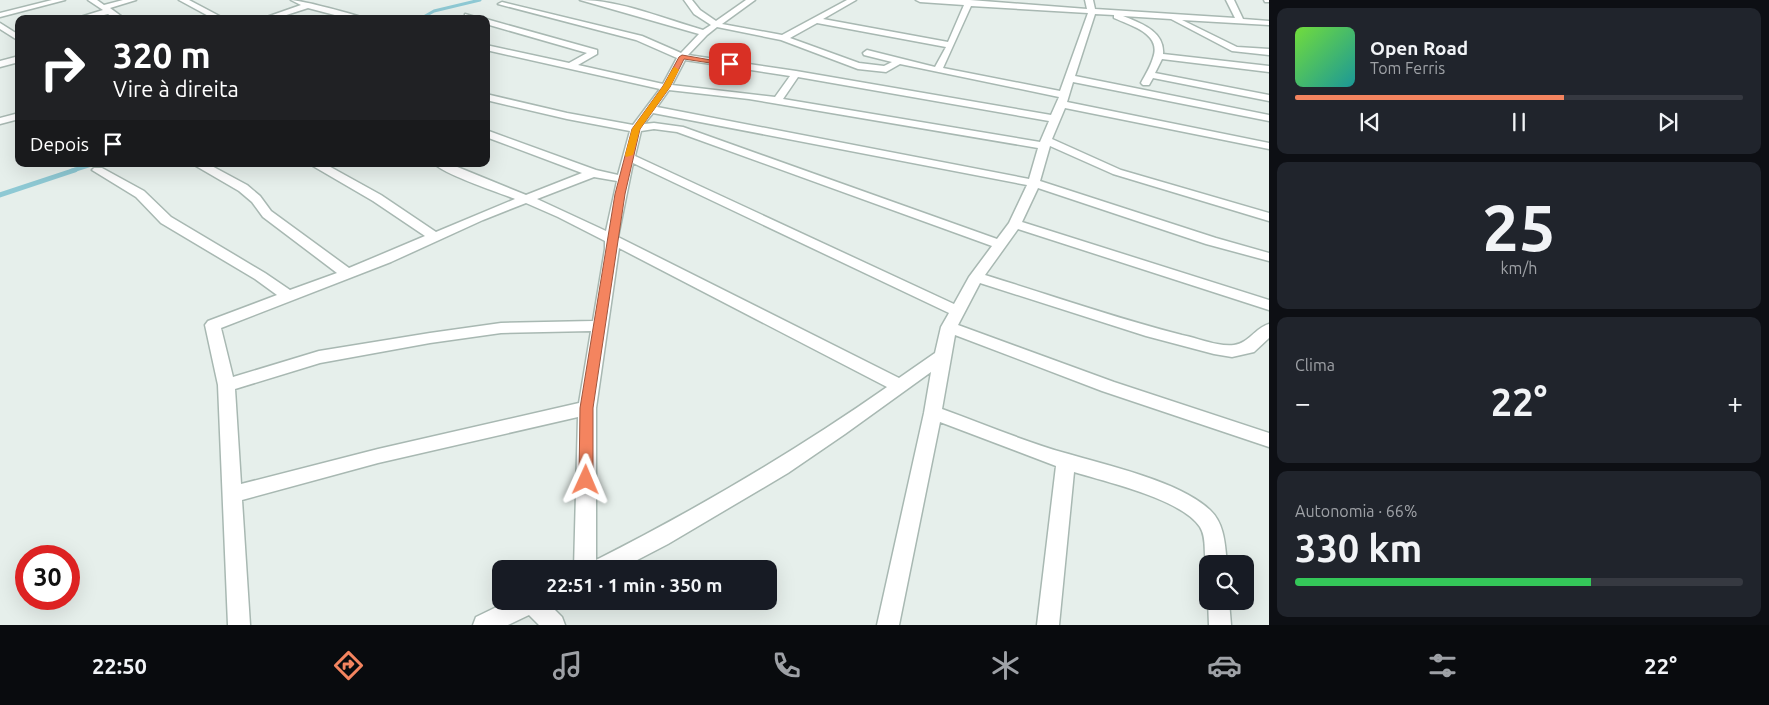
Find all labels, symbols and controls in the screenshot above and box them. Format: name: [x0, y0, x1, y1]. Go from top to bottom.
icon: right: [30, 35, 95, 100]
text: 320 m: [113, 35, 211, 75]
text: Open Road: [1370, 37, 1468, 59]
pin: [709, 43, 751, 85]
icon: arrive: [716, 50, 744, 78]
text: Tom Ferris: [1370, 59, 1445, 77]
text: Vire à direita: [113, 76, 239, 101]
icon: previous: [1356, 108, 1384, 136]
icon: pause: [1505, 108, 1533, 136]
icon: next: [1654, 108, 1682, 136]
icon: arrive: [99, 130, 127, 158]
text: Depois: [30, 133, 89, 155]
text: 25: [1482, 190, 1556, 263]
text: km/h: [1501, 259, 1537, 277]
text: Clima: [1295, 356, 1335, 374]
text: 22°: [1491, 381, 1547, 423]
text: −: [1295, 387, 1311, 418]
text: +: [1727, 387, 1743, 418]
position arrow: [559, 453, 611, 505]
text: Autonomia · 66%: [1295, 502, 1417, 520]
text: 330 km: [1295, 527, 1422, 569]
speed limit sign: 30: [15, 545, 80, 610]
map controls: [1199, 555, 1254, 610]
button: search: [1199, 555, 1254, 610]
text: 22:51 · 1 min · 350 m: [547, 574, 722, 596]
icon: directions: [331, 648, 366, 683]
icon: music: [550, 648, 585, 683]
icon: phone: [769, 648, 804, 683]
icon: climate: [988, 648, 1023, 683]
icon: car: [1207, 648, 1242, 683]
icon: filters: [1425, 648, 1460, 683]
text: 22:50: [92, 653, 147, 678]
text: 22°: [1644, 653, 1677, 678]

